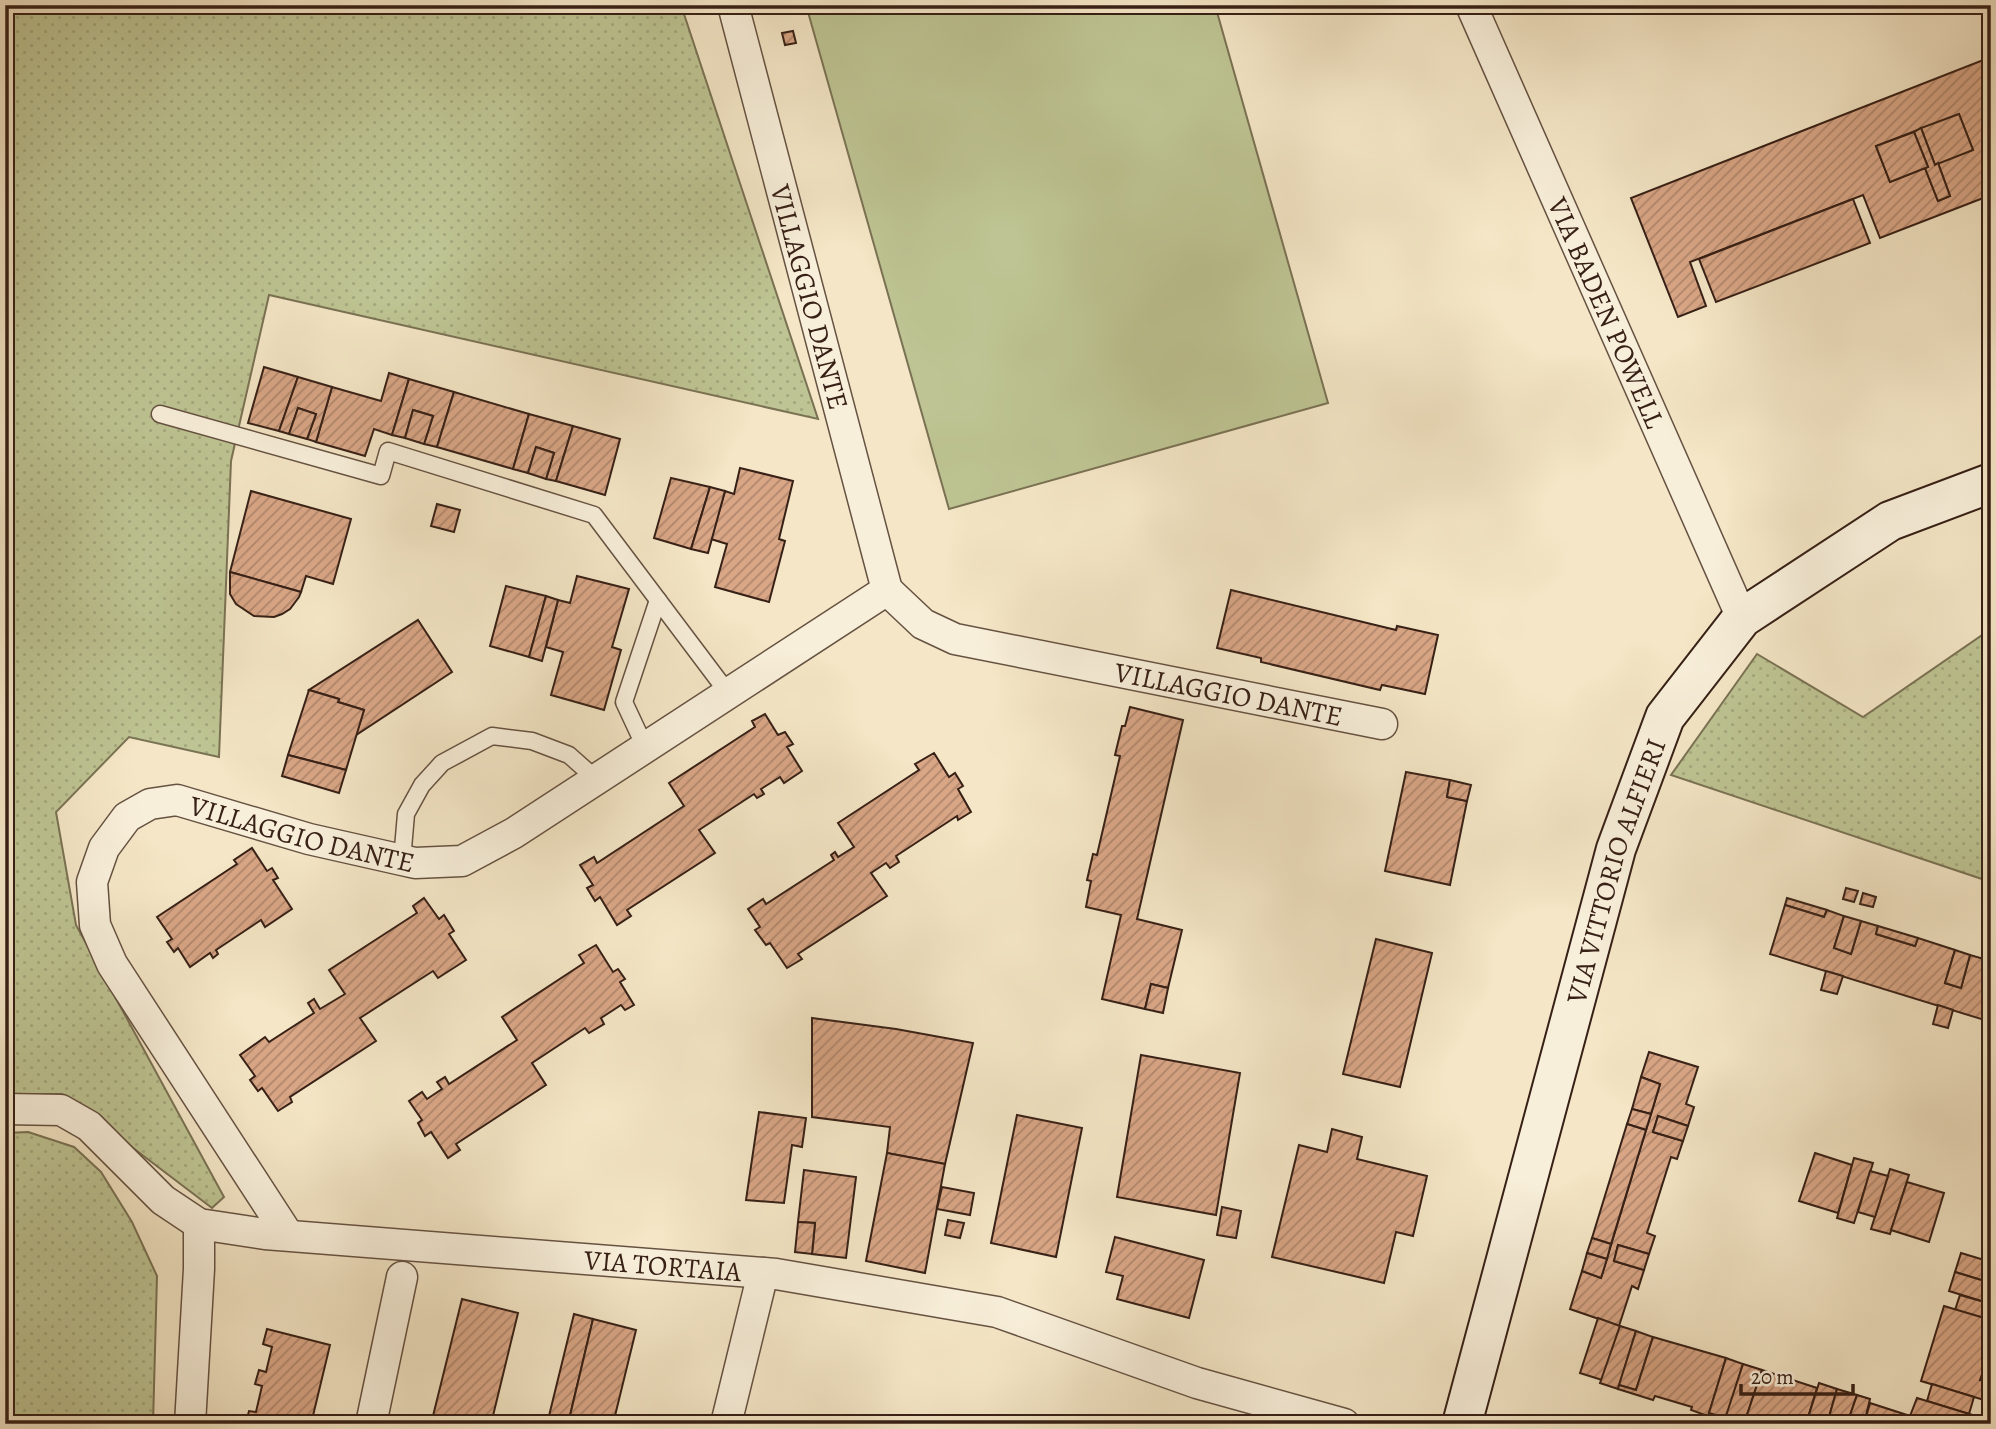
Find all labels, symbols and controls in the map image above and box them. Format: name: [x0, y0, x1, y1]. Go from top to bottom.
street label: VILLAGGIO DANTE: [760, 180, 857, 414]
street label: VIA BADEN POWELL: [1538, 191, 1674, 435]
street label: VILLAGGIO DANTE: [1110, 653, 1346, 736]
street label: VIA VITTORIO ALFIERI: [1557, 733, 1675, 1009]
street label: VILLAGGIO DANTE: [184, 786, 418, 882]
street label: VIA TORTAIA: [582, 1241, 743, 1291]
scale bar: [1741, 1352, 1853, 1396]
text: 20 m: [1751, 1363, 1794, 1391]

